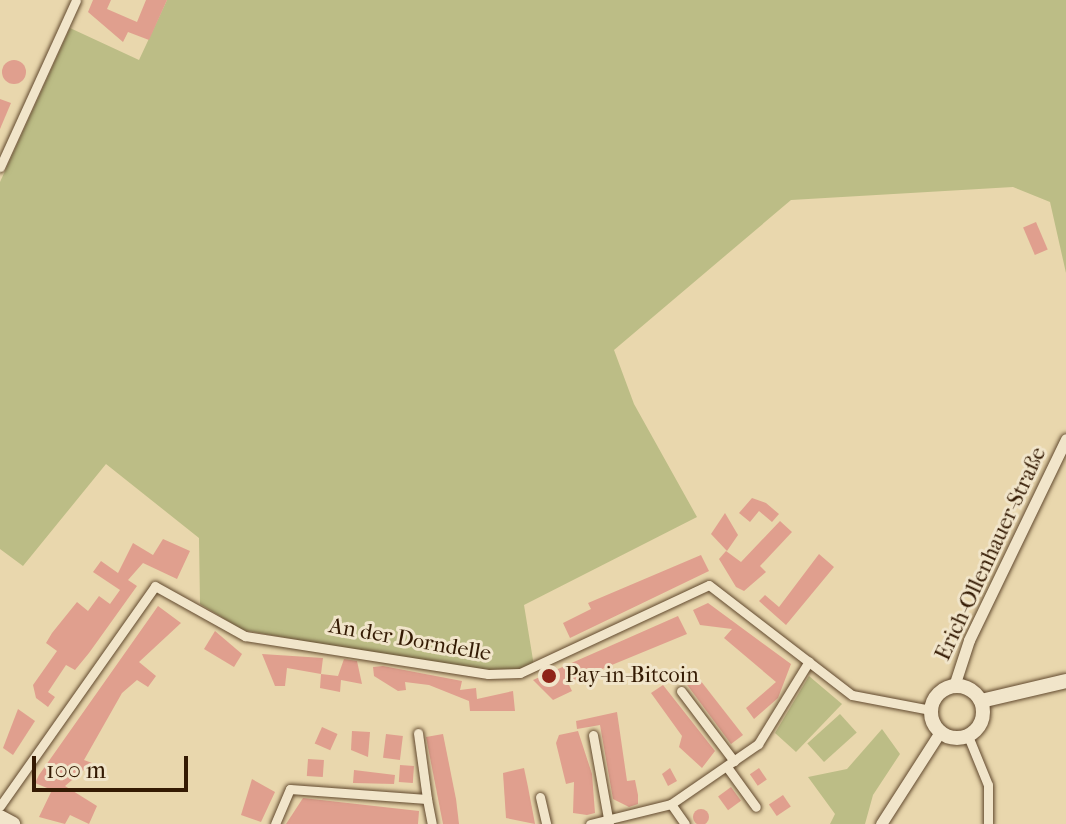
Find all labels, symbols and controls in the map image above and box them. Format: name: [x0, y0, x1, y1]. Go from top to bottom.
street label: Erich-Ollenhauer-Straße: [930, 443, 1052, 665]
street label: An der Dorndelle: [327, 613, 493, 667]
place label: Pay-in-Bitcoin: [565, 663, 699, 689]
marker: Pay-in-Bitcoin: [540, 667, 558, 685]
scale bar: [36, 740, 192, 790]
text: 100 m: [46, 756, 106, 784]

